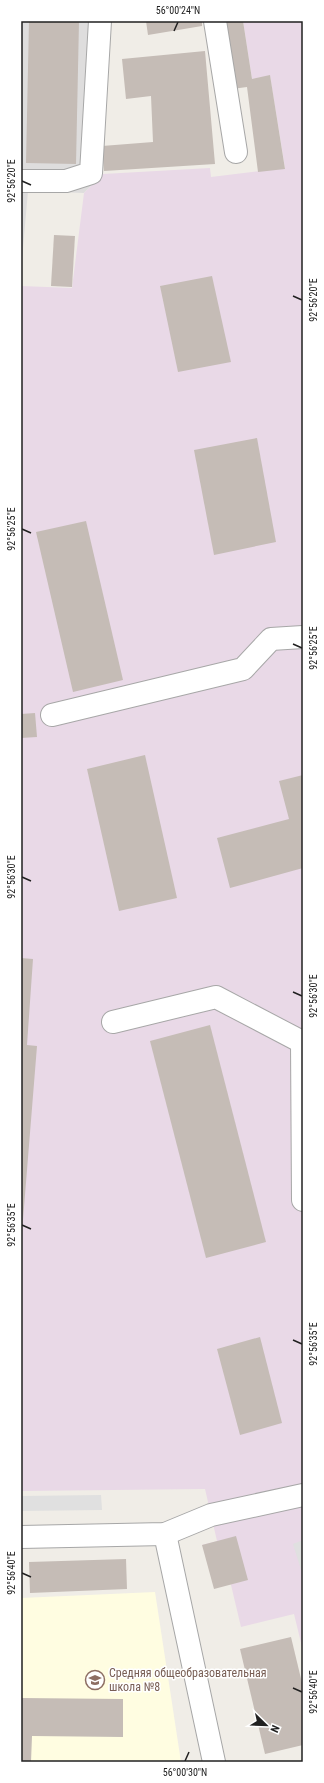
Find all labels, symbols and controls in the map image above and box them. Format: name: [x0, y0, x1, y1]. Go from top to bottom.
text: 56°00'24"N: [156, 5, 200, 16]
text: 92°56'20"E: [6, 159, 17, 203]
text: 92°56'20"E: [308, 278, 319, 322]
text: 92°56'25"E: [6, 507, 17, 551]
text: 92°56'25"E: [308, 626, 319, 670]
text: 92°56'30"E: [6, 855, 17, 899]
text: 92°56'30"E: [308, 974, 319, 1018]
text: 92°56'35"E: [6, 1203, 17, 1247]
text: 92°56'35"E: [308, 1322, 319, 1366]
text: 92°56'40"E: [6, 1551, 17, 1595]
place label: Средняя общеобразовательная школа №8: [109, 1666, 267, 1694]
school or university icon: Средняя общеобразовательная школа №8: [84, 1669, 106, 1691]
text: 92°56'40"E: [308, 1670, 319, 1714]
north arrow: [246, 1705, 286, 1745]
text: N: [267, 1723, 282, 1735]
text: 56°00'30"N: [163, 1767, 207, 1778]

